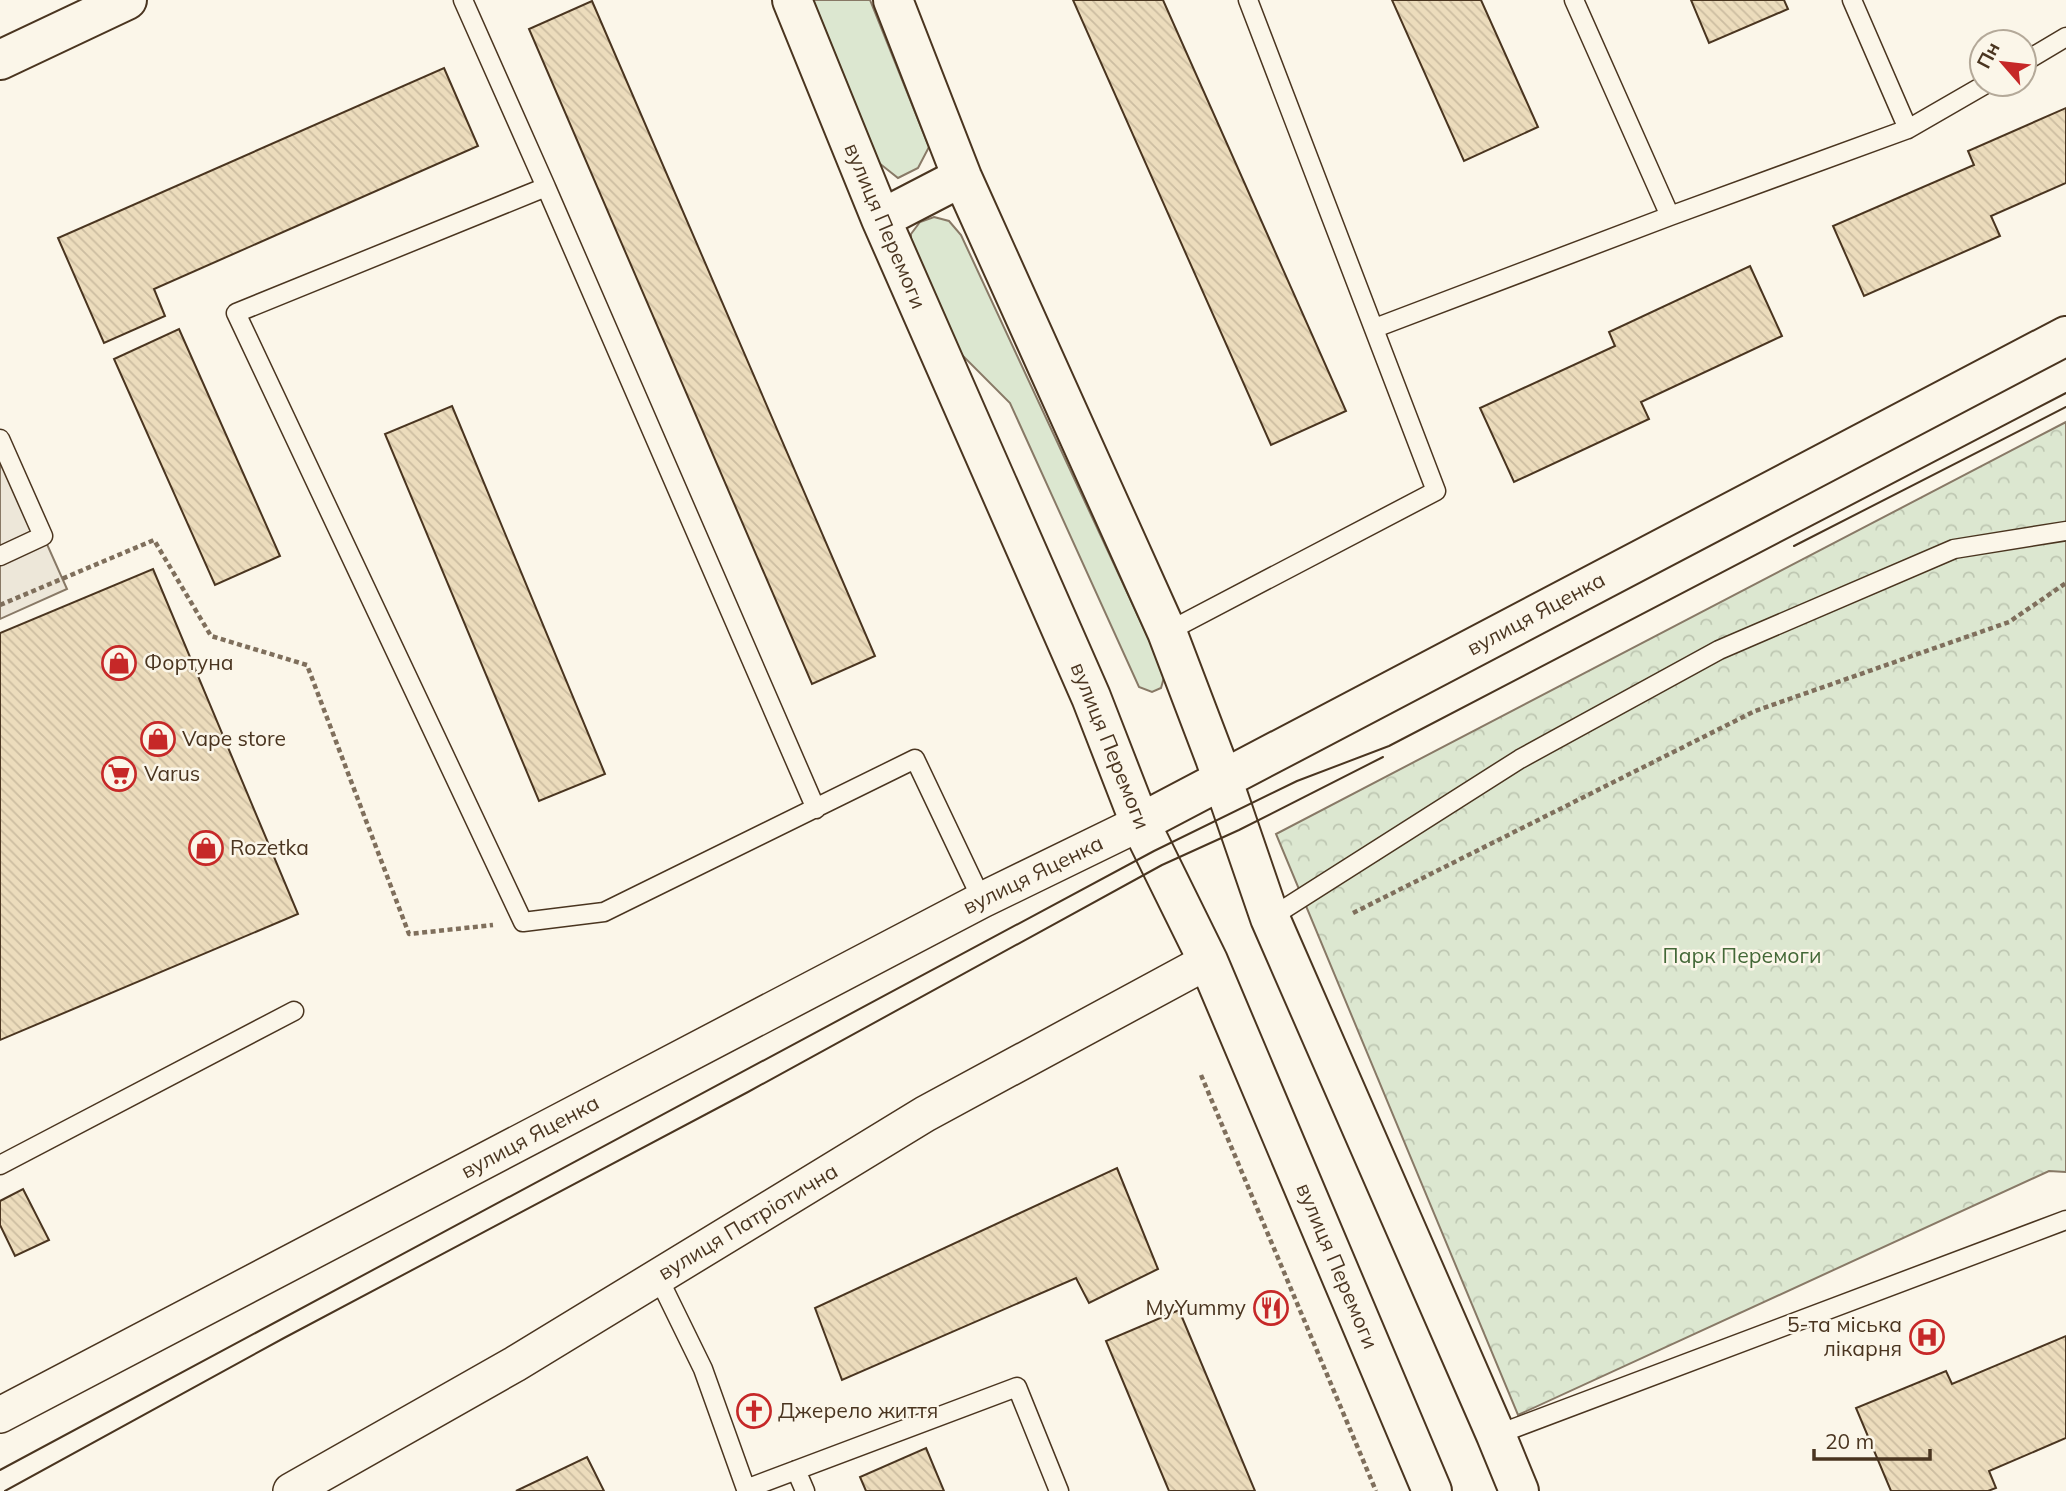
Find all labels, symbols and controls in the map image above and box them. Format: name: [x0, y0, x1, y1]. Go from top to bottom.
north arrow: [1968, 28, 2038, 98]
text: Пн: [1971, 38, 2005, 72]
street label: вулиця Перемоги: [839, 139, 933, 312]
street label: вулиця Яценка: [1462, 566, 1609, 660]
shop icon: Фортуна: [100, 644, 138, 682]
place label: Фортуна: [144, 649, 234, 675]
street label: вулиця Перемоги: [1066, 658, 1156, 833]
shop icon: Vape store: [139, 720, 177, 758]
place label: Vape store: [182, 725, 286, 751]
supermarket icon: Varus: [100, 755, 138, 793]
place label: Varus: [144, 760, 200, 786]
shop icon: Rozetka: [187, 829, 225, 867]
street label: вулиця Яценка: [958, 829, 1107, 919]
place label: Rozetka: [230, 834, 309, 860]
park label: Парк Перемоги: [1663, 942, 1821, 968]
street label: вулиця Яценка: [456, 1089, 603, 1183]
street label: вулиця Патріотична: [653, 1157, 842, 1285]
street label: вулиця Перемоги: [1291, 1179, 1385, 1352]
restaurant icon: MyYummy: [1252, 1289, 1290, 1327]
place label: MyYummy: [1146, 1294, 1246, 1320]
place label: 5-та міська лікарня: [1787, 1311, 1902, 1361]
hospital icon: 5-та міська лікарня: [1908, 1318, 1946, 1356]
church icon: Джерело життя: [735, 1392, 773, 1430]
place label: Джерело життя: [778, 1397, 938, 1423]
scale bar: [1814, 1418, 1930, 1462]
text: 20 m: [1825, 1428, 1874, 1454]

